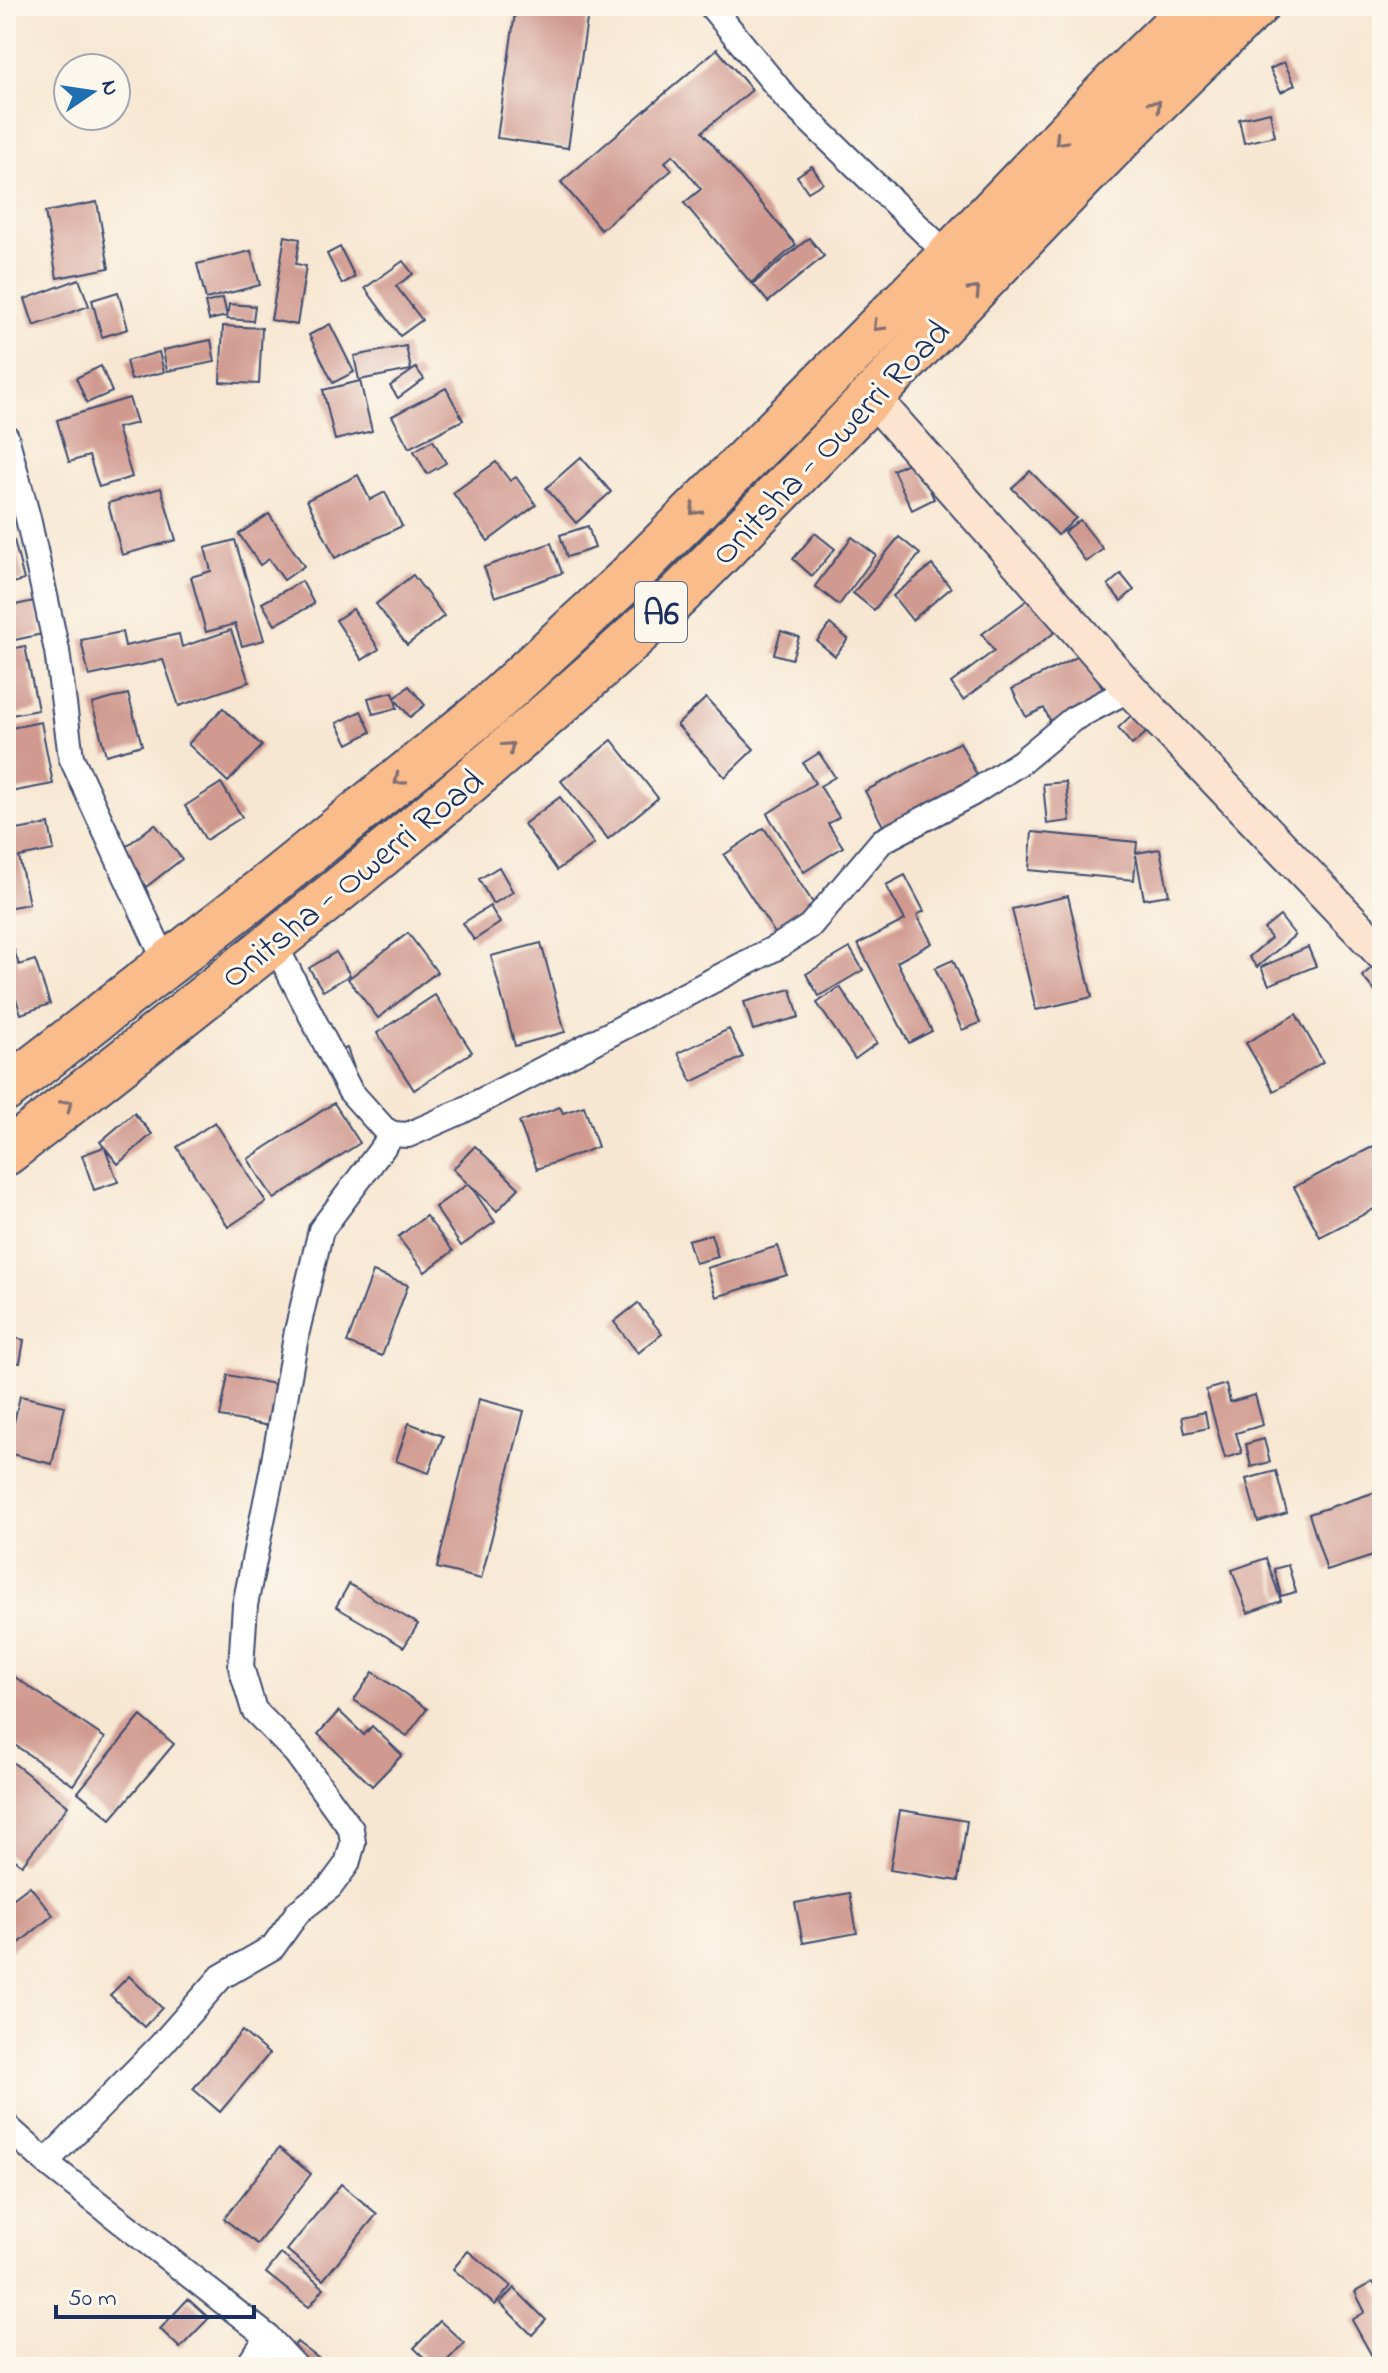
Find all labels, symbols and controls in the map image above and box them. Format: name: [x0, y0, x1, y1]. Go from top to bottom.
north arrow: [52, 52, 132, 132]
text: N: [91, 77, 126, 99]
one-way arrow: [1147, 100, 1161, 114]
one-way arrow: [1055, 131, 1069, 145]
one-way arrow: [965, 286, 979, 301]
street label: Onitsha - Owerri Road: [700, 309, 964, 580]
one-way arrow: [873, 317, 887, 331]
one-way arrow: [689, 501, 704, 515]
road number: A6: [635, 582, 687, 642]
one-way arrow: [499, 742, 514, 757]
street label: Onitsha - Owerri Road: [211, 757, 497, 1004]
one-way arrow: [394, 770, 409, 785]
one-way arrow: [59, 1100, 73, 1114]
scale bar: [56, 2269, 254, 2319]
text: 50 m: [68, 2282, 117, 2317]

